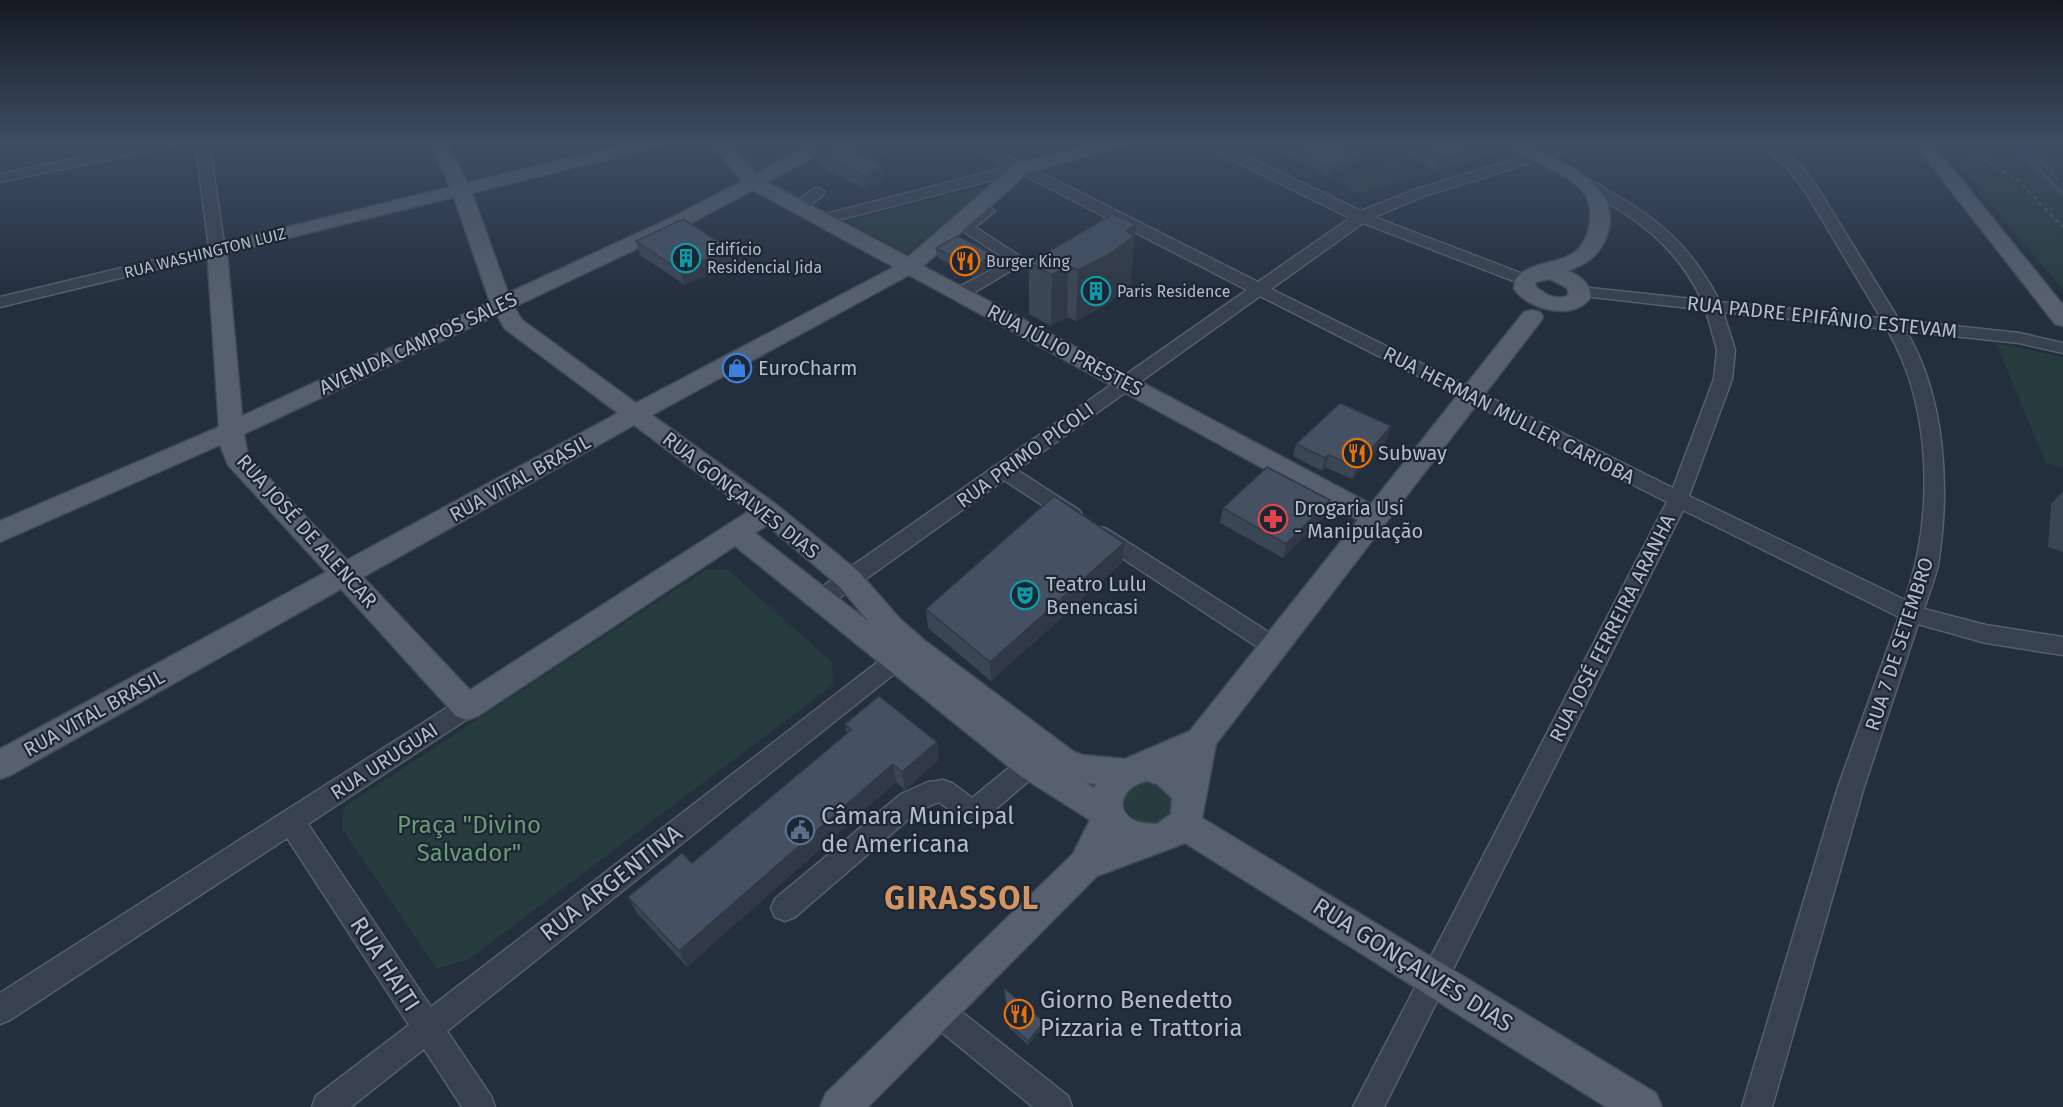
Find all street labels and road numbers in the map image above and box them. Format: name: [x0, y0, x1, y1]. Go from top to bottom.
street label: RUA WASHINGTON LUIZ: [122, 224, 288, 282]
street label: AVENIDA CAMPOS SALES: [315, 287, 521, 399]
street label: RUA PADRE EPIFÂNIO ESTEVAM: [1686, 291, 1958, 343]
street label: RUA JÚLIO PRESTES: [983, 299, 1147, 401]
street label: RUA HERMAN MULLER CARIOBA: [1379, 341, 1639, 489]
street label: RUA PRIMO PICOLI: [952, 397, 1098, 513]
street label: RUA GONÇALVES DIAS: [657, 426, 824, 564]
street label: RUA VITAL BRASIL: [445, 429, 595, 527]
street label: RUA JOSÉ DE ALENCAR: [232, 449, 382, 613]
street label: RUA JOSÉ FERREIRA ARANHA: [1544, 510, 1680, 746]
street label: RUA 7 DE SETEMBRO: [1860, 554, 1938, 734]
street label: RUA VITAL BRASIL: [19, 664, 169, 762]
street label: RUA URUGUAI: [326, 717, 442, 805]
street label: RUA ARGENTINA: [535, 819, 688, 947]
street label: RUA GONÇALVES DIAS: [1308, 892, 1518, 1038]
street label: RUA HAITI: [344, 912, 426, 1016]

